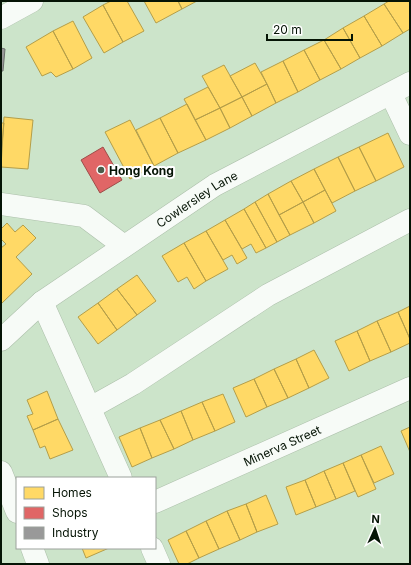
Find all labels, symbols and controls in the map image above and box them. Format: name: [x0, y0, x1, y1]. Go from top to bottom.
scale bar: [267, 16, 352, 42]
text: 20 m: [273, 22, 302, 37]
place label: Hong Kong: [109, 163, 174, 178]
marker: Hong Kong: [96, 165, 106, 175]
street label: Cowlersley Lane: [153, 167, 240, 230]
street label: Minerva Street: [241, 421, 323, 469]
legend: [16, 477, 156, 549]
text: Homes: [52, 485, 92, 500]
text: Shops: [52, 505, 88, 520]
north arrow: [355, 509, 395, 549]
text: N: [371, 512, 380, 526]
text: Industry: [52, 525, 99, 540]

